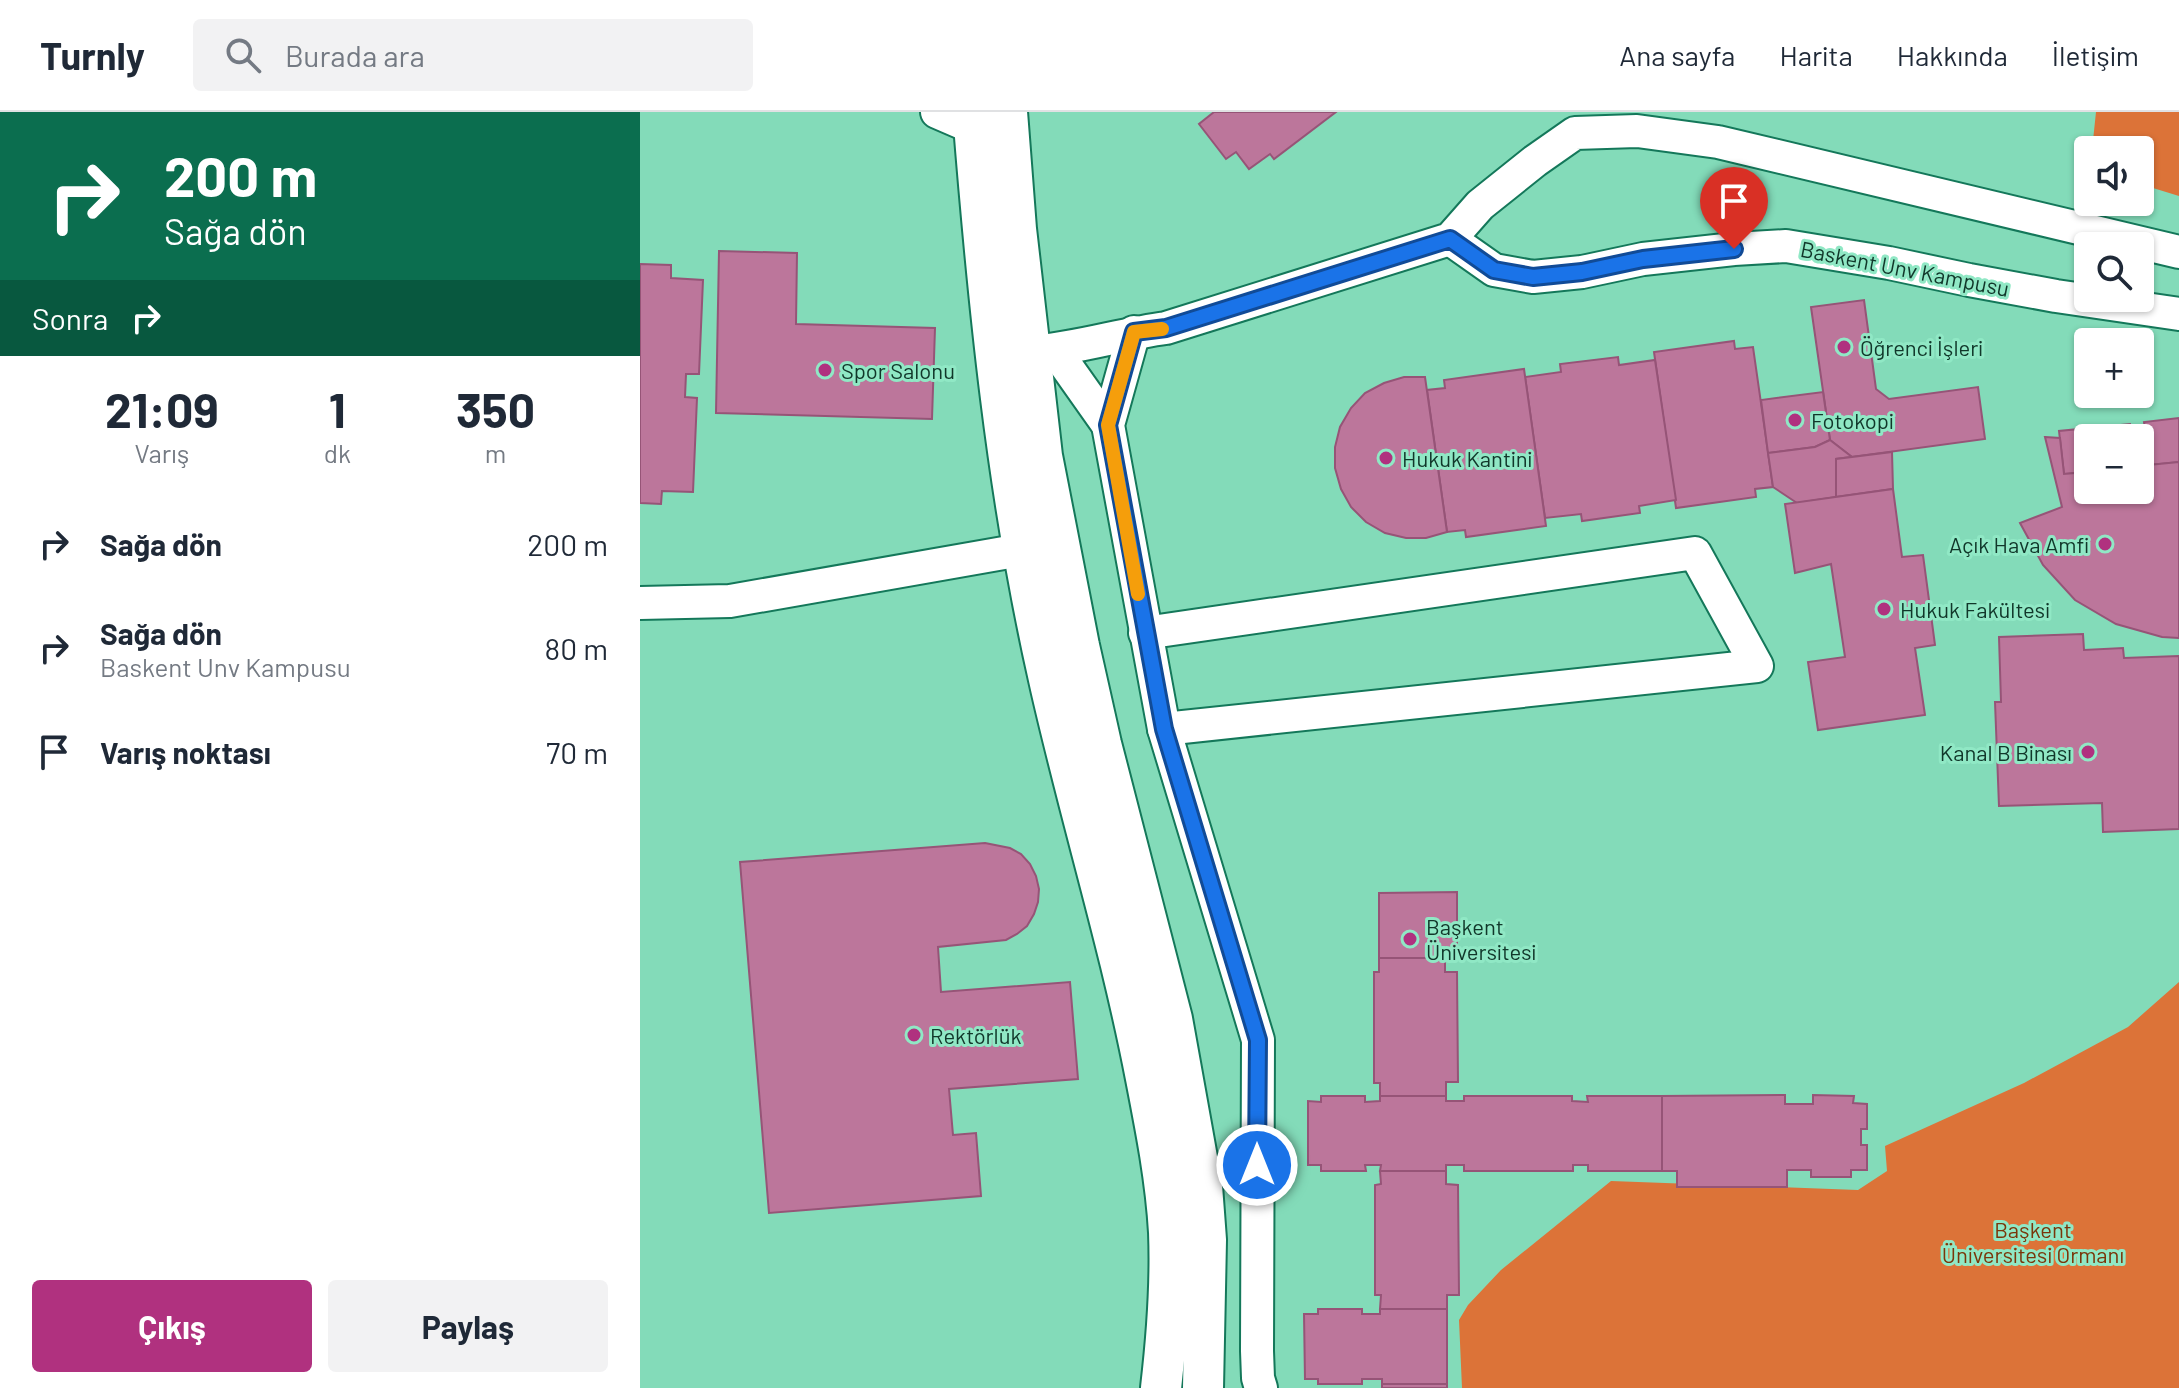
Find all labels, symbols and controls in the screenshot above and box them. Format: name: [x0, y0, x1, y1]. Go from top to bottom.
search box: [193, 19, 753, 91]
text: Turnly: [40, 32, 145, 78]
icon: search: [221, 33, 265, 77]
text: Burada ara: [285, 37, 425, 73]
text: Ana sayfa: [1619, 38, 1735, 72]
text: Harita: [1779, 38, 1853, 72]
text: Hakkında: [1897, 38, 2008, 72]
text: İletişim: [2052, 38, 2139, 72]
map controls: [2074, 136, 2154, 504]
button: sound: [2074, 136, 2154, 216]
text: 200 m: [164, 141, 317, 208]
icon: right: [32, 144, 136, 248]
pin: [1700, 167, 1768, 249]
icon: arrive: [1712, 179, 1756, 223]
text: Sağa dön: [164, 209, 307, 252]
button: search: [2074, 232, 2154, 312]
street label: Baskent Unv Kampusu: [1798, 235, 2012, 301]
icon: right: [124, 296, 168, 340]
text: Sonra: [32, 300, 108, 336]
button: +: [2074, 328, 2154, 408]
place label: Öğrenci İşleri: [1860, 334, 1983, 360]
marker: Öğrenci İşleri: [1835, 338, 1853, 356]
place label: Spor Salonu: [841, 357, 955, 383]
marker: Spor Salonu: [816, 361, 834, 379]
text: 21:09: [105, 380, 219, 438]
text: 1: [329, 380, 346, 438]
text: 350: [456, 380, 535, 438]
place label: Fotokopi: [1811, 407, 1894, 433]
marker: Fotokopi: [1786, 411, 1804, 429]
button: −: [2074, 424, 2154, 504]
text: Varış: [134, 437, 189, 468]
text: dk: [324, 437, 351, 468]
text: m: [485, 437, 506, 468]
place label: Hukuk Kantini: [1402, 445, 1532, 471]
marker: Hukuk Kantini: [1377, 449, 1395, 467]
icon: right: [32, 522, 76, 566]
text: Sağa dön: [100, 526, 222, 562]
text: 200 m: [527, 526, 608, 562]
place label: Açık Hava Amfi: [1949, 531, 2089, 557]
marker: Açık Hava Amfi: [2096, 535, 2114, 553]
place label: Hukuk Fakültesi: [1900, 596, 2050, 622]
marker: Hukuk Fakültesi: [1875, 600, 1893, 618]
text: Sağa dön: [100, 615, 222, 651]
icon: right: [32, 626, 76, 670]
text: 80 m: [545, 630, 608, 666]
text: Baskent Unv Kampusu: [100, 651, 351, 682]
icon: arrive: [32, 730, 76, 774]
text: Varış noktası: [100, 734, 271, 770]
text: 70 m: [546, 734, 608, 770]
place label: Kanal B Binası: [1940, 739, 2072, 765]
marker: Kanal B Binası: [2079, 743, 2097, 761]
place label: Başkent Üniversitesi: [1426, 913, 1536, 964]
marker: Başkent Üniversitesi: [1401, 930, 1419, 948]
place label: Rektörlük: [930, 1022, 1022, 1048]
marker: Rektörlük: [905, 1026, 923, 1044]
position arrow: [1215, 1123, 1299, 1207]
park label: Başkent Üniversitesi Ormanı: [1942, 1216, 2124, 1267]
button: Çıkış: [32, 1280, 312, 1372]
button: Paylaş: [328, 1280, 608, 1372]

